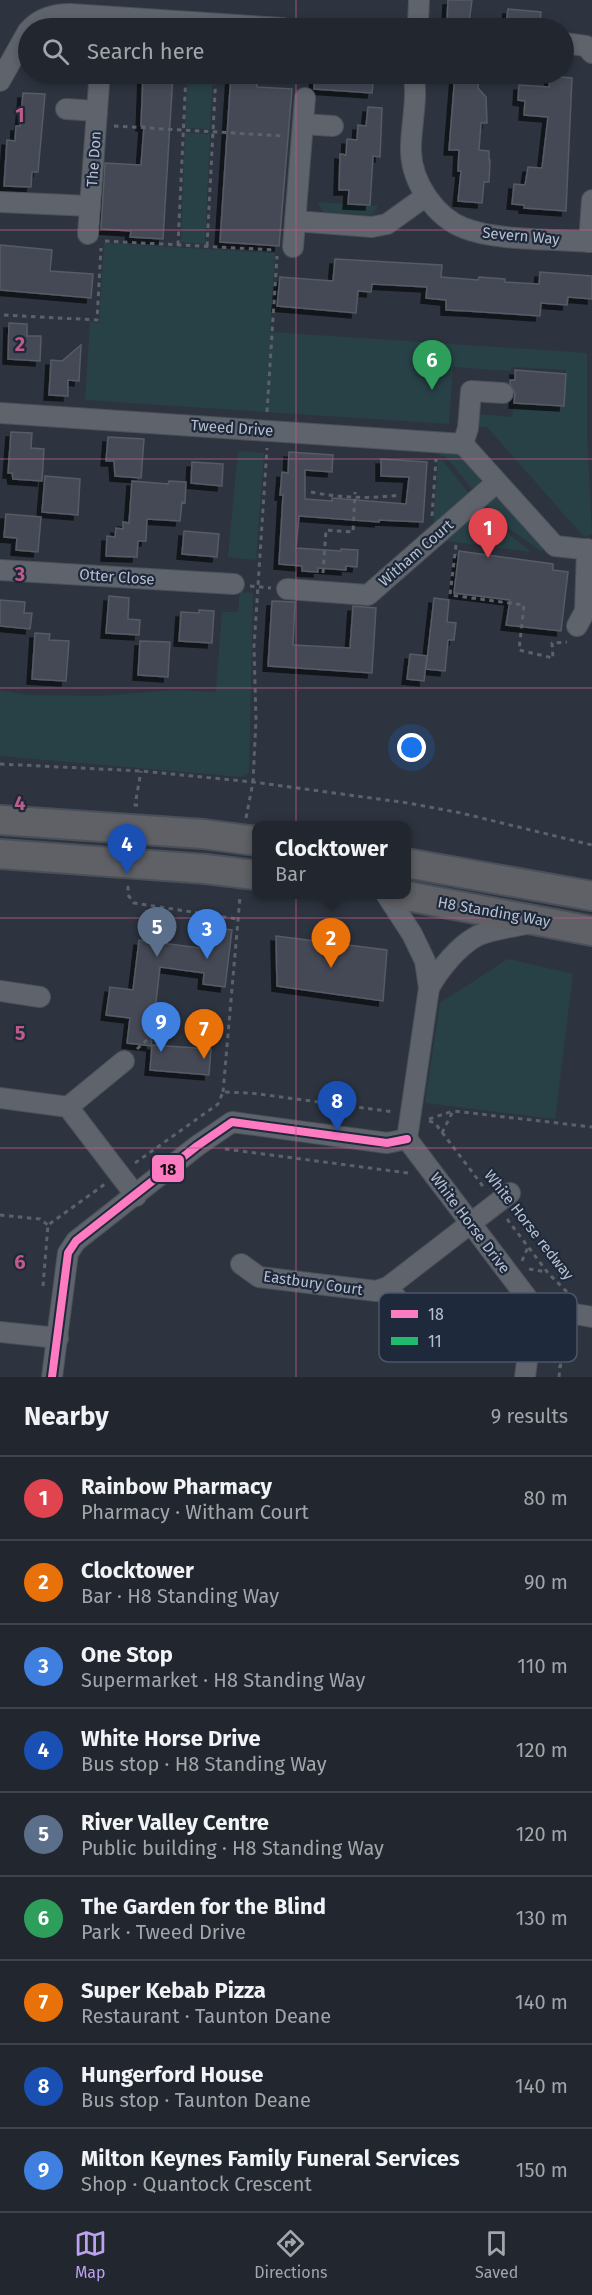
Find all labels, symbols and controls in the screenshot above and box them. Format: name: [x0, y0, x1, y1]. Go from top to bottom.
search box: [18, 18, 574, 84]
icon: search: [39, 35, 72, 68]
text: Search here: [87, 38, 205, 65]
text: 1: [15, 103, 25, 127]
street label: The Don: [83, 130, 105, 188]
street label: Severn Way: [482, 224, 561, 248]
text: 2: [15, 332, 25, 356]
pin: 6: [412, 340, 452, 390]
street label: Tweed Drive: [190, 416, 274, 440]
pin: 1: [468, 508, 508, 558]
street label: Witham Court: [375, 515, 457, 590]
text: 3: [14, 562, 25, 586]
street label: Otter Close: [79, 565, 155, 589]
your location: [397, 733, 426, 762]
text: 4: [14, 791, 26, 815]
popup: [252, 821, 411, 899]
pin: 4: [108, 824, 146, 874]
text: Clocktower: [275, 835, 388, 862]
text: Bar: [275, 862, 306, 886]
street label: H8 Standing Way: [436, 893, 552, 931]
pin: 5: [138, 908, 176, 957]
pin: 3: [188, 910, 226, 959]
pin: 2: [312, 918, 350, 968]
pin: 9: [142, 1002, 180, 1052]
pin: 7: [184, 1010, 224, 1059]
text: 5: [15, 1021, 26, 1045]
pin: 8: [318, 1082, 356, 1131]
line badge: 18: [151, 1154, 185, 1183]
text: 18: [160, 1160, 176, 1179]
street label: White Horse redway: [480, 1166, 578, 1284]
street label: White Horse Drive: [426, 1169, 514, 1277]
text: 6: [14, 1250, 26, 1274]
street label: Eastbury Court: [262, 1267, 364, 1299]
legend: [379, 1293, 577, 1362]
text: 18: [428, 1305, 444, 1324]
text: 11: [428, 1332, 442, 1351]
text: Nearby: [24, 1401, 109, 1432]
text: 9 results: [491, 1404, 568, 1428]
text: Rainbow Pharmacy: [81, 1473, 272, 1500]
text: 1: [39, 1486, 48, 1510]
text: 80 m: [523, 1486, 568, 1510]
text: Pharmacy · Witham Court: [81, 1500, 309, 1524]
text: Clocktower: [81, 1557, 194, 1584]
text: 2: [38, 1570, 49, 1594]
text: 90 m: [524, 1570, 568, 1594]
text: Bar · H8 Standing Way: [81, 1584, 279, 1608]
text: One Stop: [81, 1641, 173, 1668]
text: 3: [38, 1654, 49, 1678]
text: 110 m: [517, 1654, 568, 1678]
text: Supermarket · H8 Standing Way: [81, 1668, 365, 1692]
text: White Horse Drive: [81, 1725, 261, 1752]
text: 4: [38, 1738, 49, 1762]
text: 120 m: [516, 1738, 568, 1762]
text: Bus stop · H8 Standing Way: [81, 1752, 327, 1776]
text: River Valley Centre: [81, 1809, 269, 1836]
text: 5: [38, 1822, 49, 1846]
text: 120 m: [516, 1822, 568, 1846]
text: Public building · H8 Standing Way: [81, 1836, 384, 1860]
text: The Garden for the Blind: [81, 1893, 326, 1920]
text: 6: [38, 1906, 49, 1930]
text: 130 m: [516, 1906, 568, 1930]
text: Park · Tweed Drive: [81, 1920, 246, 1944]
text: Super Kebab Pizza: [81, 1977, 266, 2004]
text: 7: [39, 1990, 48, 2014]
text: 140 m: [515, 1990, 568, 2014]
text: Restaurant · Taunton Deane: [81, 2004, 331, 2028]
text: Hungerford House: [81, 2061, 263, 2088]
text: 8: [38, 2074, 49, 2098]
text: 140 m: [515, 2074, 568, 2098]
text: Bus stop · Taunton Deane: [81, 2088, 311, 2112]
text: Milton Keynes Family Funeral Services: [81, 2145, 460, 2172]
text: 9: [38, 2158, 49, 2182]
text: 150 m: [516, 2158, 568, 2182]
text: Shop · Quantock Crescent: [81, 2172, 312, 2196]
tab: Map: [74, 2227, 107, 2282]
tab: Directions: [254, 2227, 328, 2282]
tab: Saved: [475, 2227, 518, 2282]

